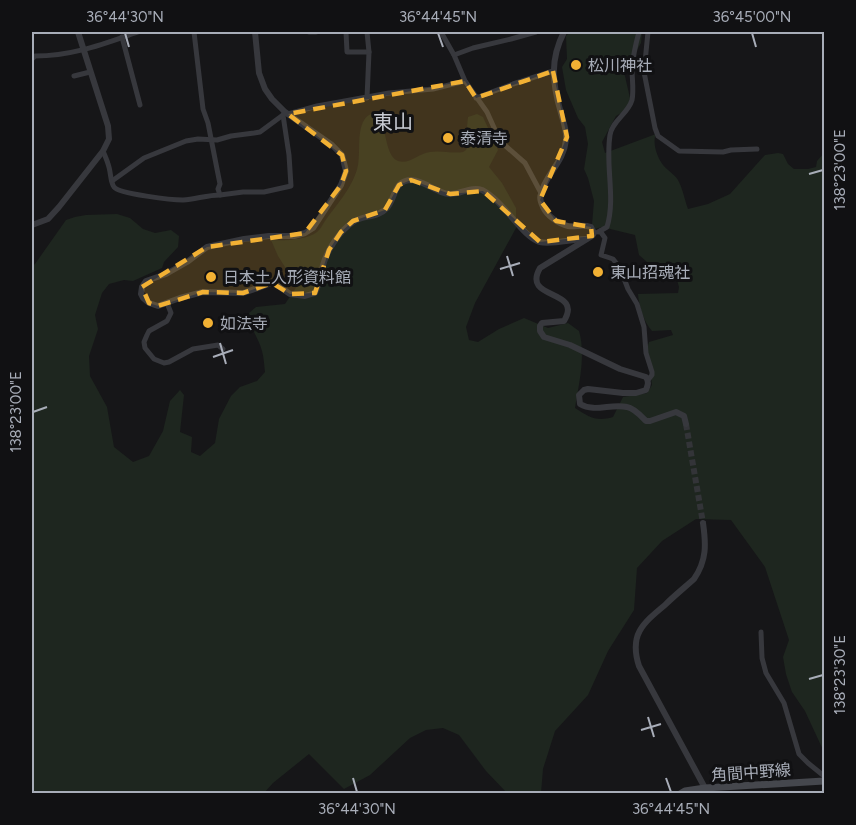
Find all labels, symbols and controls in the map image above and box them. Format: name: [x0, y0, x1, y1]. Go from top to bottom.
text: 36°44'30"N: [86, 8, 164, 26]
text: 36°44'45"N: [399, 8, 477, 26]
text: 36°45'00"N: [713, 8, 791, 26]
place label: 松川神社: [588, 56, 652, 75]
marker: 松川神社: [569, 58, 583, 72]
district label: 東山: [373, 110, 413, 134]
place label: 泰清寺: [460, 129, 508, 148]
text: 138°23'00"E: [831, 129, 849, 211]
marker: 泰清寺: [441, 131, 455, 145]
place label: 東山招魂社: [610, 263, 690, 282]
marker: 東山招魂社: [591, 265, 605, 279]
place label: 日本土人形資料館: [223, 268, 351, 287]
marker: 日本土人形資料館: [204, 270, 218, 284]
place label: 如法寺: [220, 314, 268, 333]
marker: 如法寺: [201, 316, 215, 330]
text: 138°23'00"E: [7, 371, 25, 453]
text: 138°23'30"E: [831, 635, 849, 715]
street label: 角間中野線: [710, 760, 792, 785]
text: 36°44'30"N: [318, 800, 396, 818]
text: 36°44'45"N: [632, 800, 710, 818]

